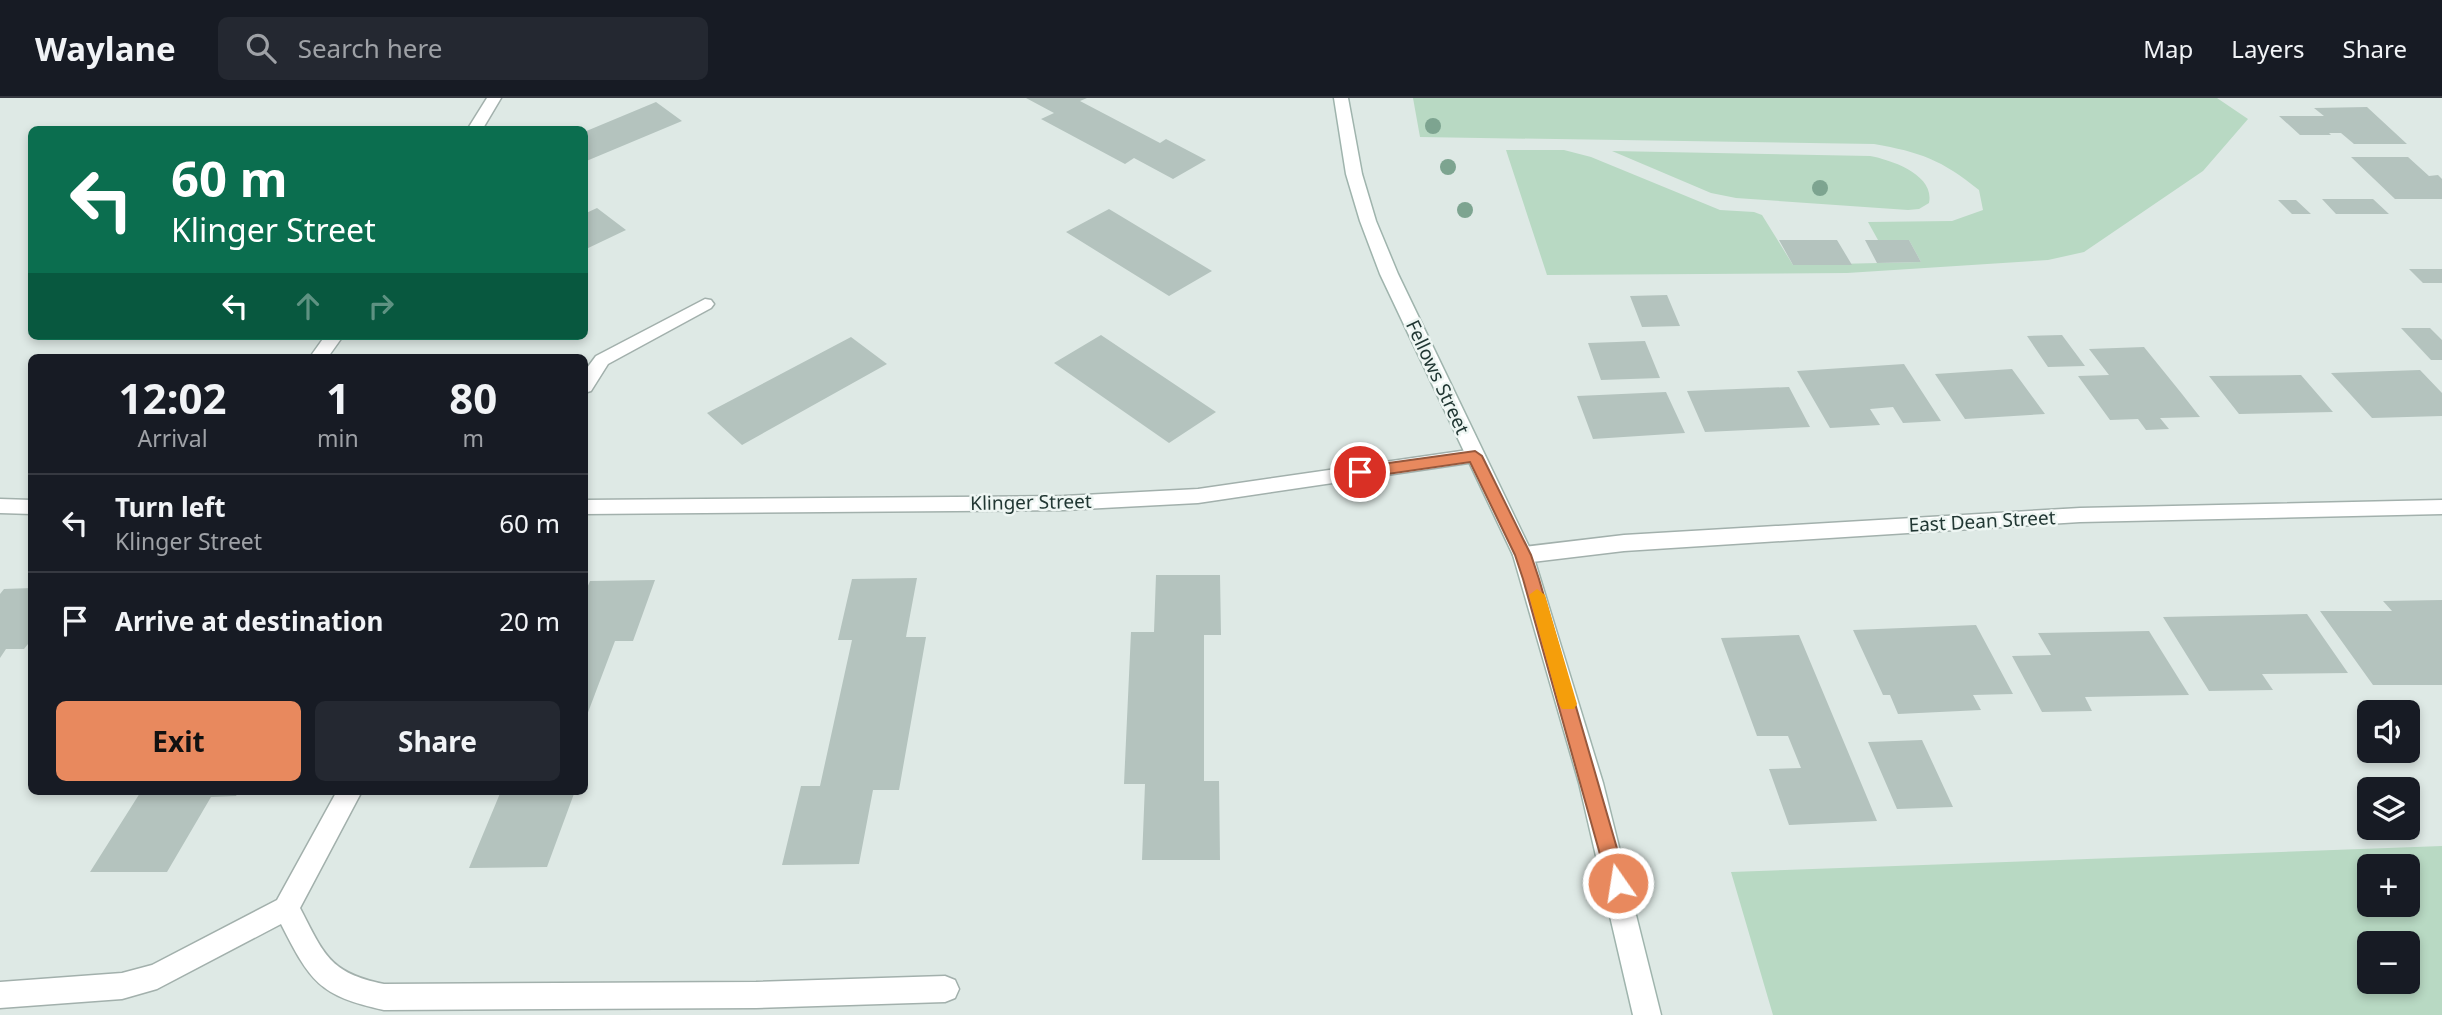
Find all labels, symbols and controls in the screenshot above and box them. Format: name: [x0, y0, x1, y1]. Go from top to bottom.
search box: [218, 17, 708, 80]
text: Waylane: [35, 26, 176, 71]
icon: search: [242, 29, 280, 67]
text: Search here: [298, 30, 442, 66]
text: Map: [2143, 32, 2193, 65]
text: Layers: [2231, 32, 2305, 65]
text: Share: [2343, 32, 2407, 65]
text: 60 m: [171, 145, 288, 211]
icon: left: [56, 154, 147, 245]
text: Klinger Street: [171, 208, 376, 251]
icon: left: [216, 287, 254, 325]
icon: ahead: [289, 287, 327, 325]
icon: right: [362, 287, 400, 325]
street label: Fellows Street: [1400, 316, 1476, 439]
text: 12:02: [119, 369, 227, 426]
text: 1: [326, 369, 350, 426]
text: 80: [449, 369, 497, 426]
text: Arrival: [137, 422, 208, 454]
text: min: [317, 422, 359, 454]
text: m: [463, 422, 484, 454]
pin: [1330, 442, 1390, 502]
icon: arrive: [1341, 453, 1379, 491]
street label: Klinger Street: [970, 488, 1092, 516]
text: Turn left: [115, 489, 226, 525]
icon: left: [56, 504, 94, 542]
street label: East Dean Street: [1908, 504, 2056, 538]
text: 60 m: [499, 505, 560, 541]
text: Klinger Street: [115, 525, 262, 557]
icon: arrive: [56, 602, 94, 640]
text: Arrive at destination: [115, 603, 384, 639]
text: 20 m: [499, 603, 560, 639]
map controls: [2357, 700, 2420, 994]
button: sound: [2357, 700, 2420, 763]
button: Exit: [56, 701, 301, 781]
button: Share: [315, 701, 560, 781]
button: layers: [2357, 777, 2420, 840]
position arrow: [1581, 846, 1655, 920]
button: +: [2357, 854, 2420, 917]
button: −: [2357, 931, 2420, 994]

